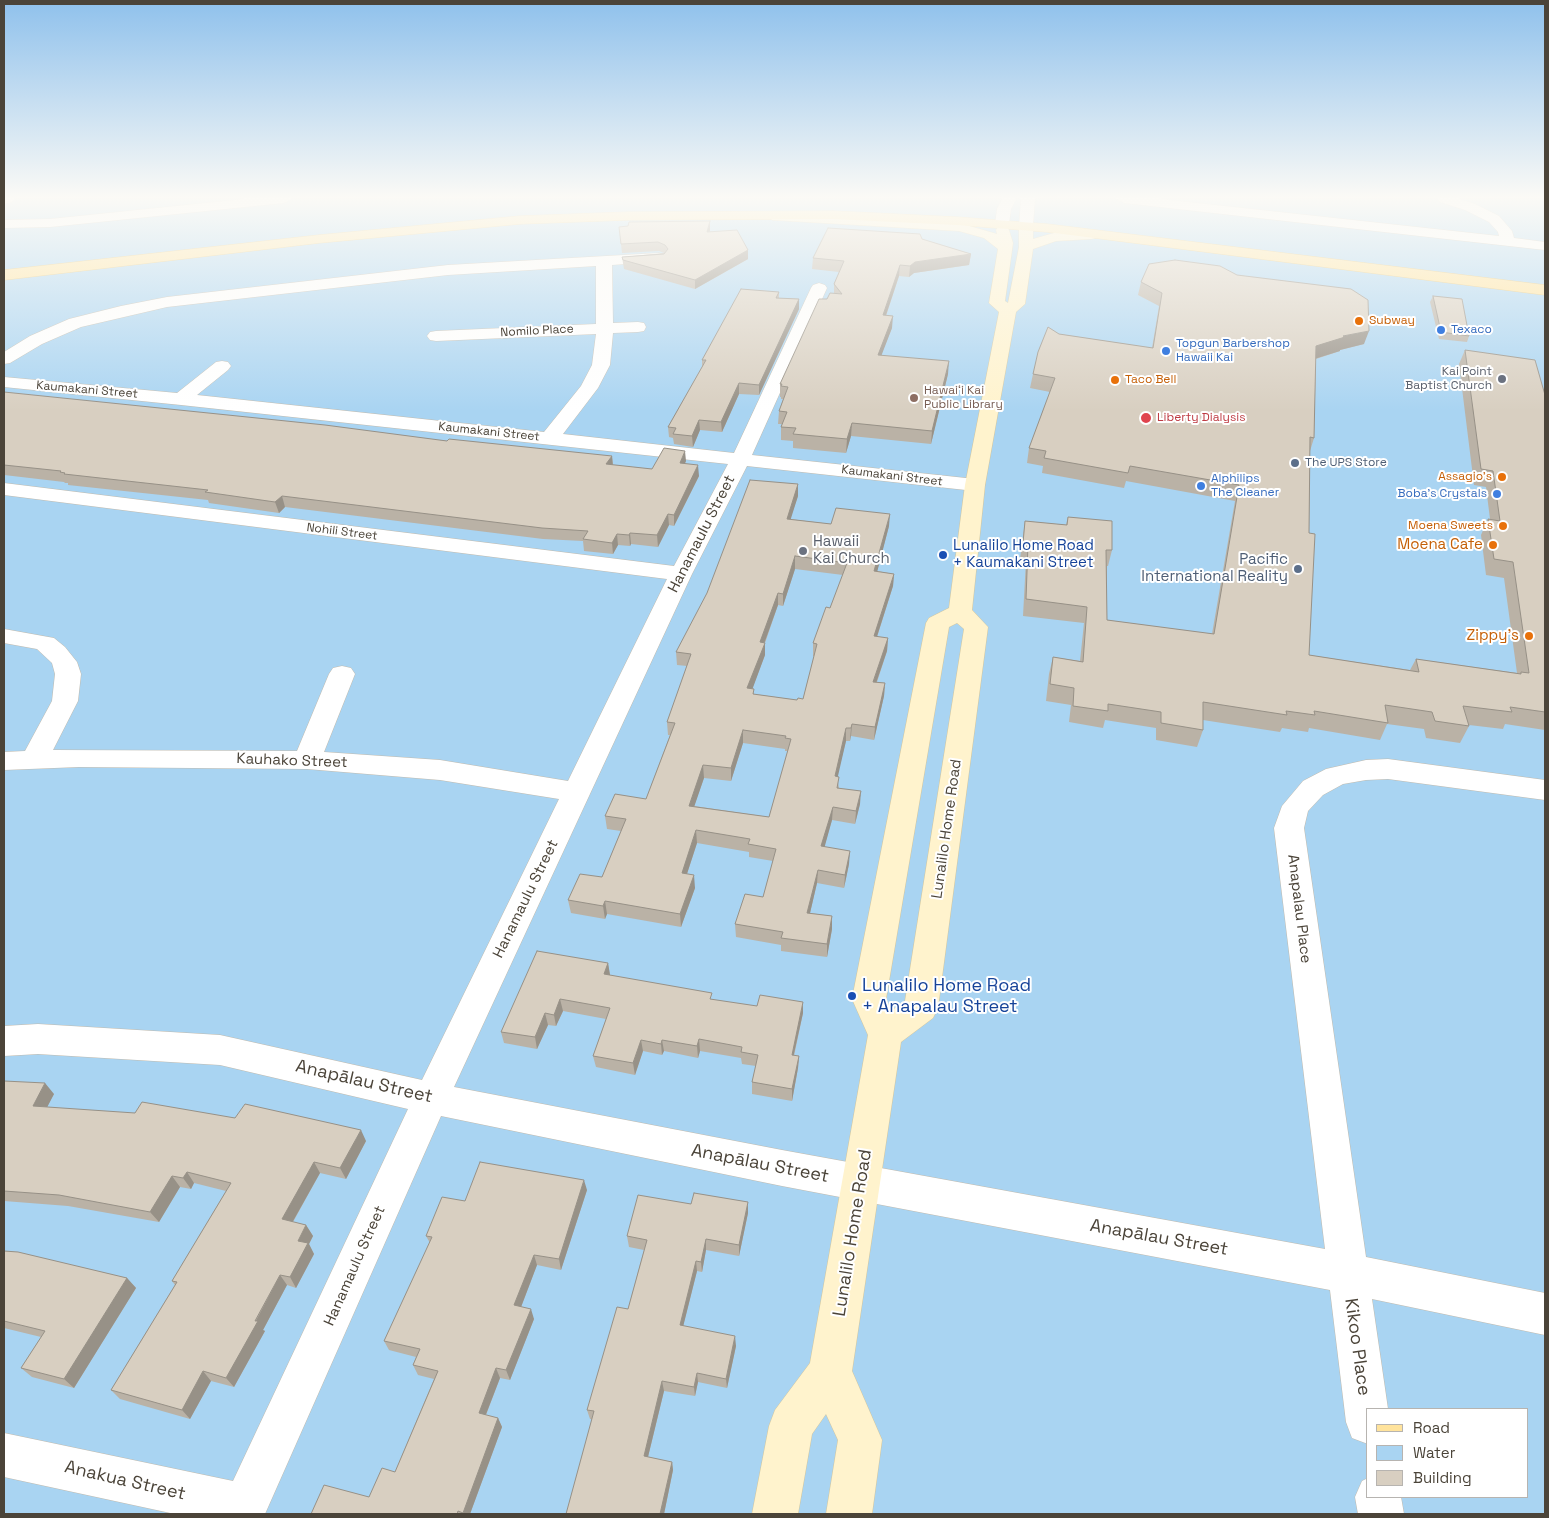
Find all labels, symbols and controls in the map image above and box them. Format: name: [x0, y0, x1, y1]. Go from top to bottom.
place label: Subway: [1369, 314, 1415, 328]
marker: Subway: [1353, 315, 1365, 327]
street label: Nomilo Place: [500, 322, 574, 340]
place label: Texaco: [1451, 323, 1492, 337]
marker: Texaco: [1435, 324, 1447, 336]
place label: Topgun Barbershop Hawaii Kai: [1176, 337, 1290, 365]
marker: Topgun Barbershop Hawaii Kai: [1160, 345, 1172, 357]
place label: Kai Point Baptist Church: [1405, 365, 1492, 393]
place label: Taco Bell: [1125, 373, 1176, 387]
marker: Kai Point Baptist Church: [1496, 373, 1508, 385]
marker: Taco Bell: [1109, 374, 1121, 386]
street label: Kaumakani Street: [36, 378, 138, 402]
place label: Hawaiʻi Kai Public Library: [924, 384, 1003, 412]
marker: Hawaiʻi Kai Public Library: [908, 392, 920, 404]
marker: Liberty Dialysis: [1139, 411, 1153, 425]
place label: Liberty Dialysis: [1157, 411, 1245, 425]
street label: Kaumakani Street: [438, 420, 540, 444]
place label: The UPS Store: [1305, 456, 1387, 470]
marker: The UPS Store: [1289, 457, 1301, 469]
street label: Kaumakani Street: [841, 463, 943, 489]
place label: Assagio’s: [1438, 470, 1492, 484]
marker: Assagio’s: [1496, 471, 1508, 483]
street label: Hanamaulu Street: [665, 472, 739, 596]
place label: Alphilips The Cleaner: [1211, 472, 1279, 500]
marker: Alphilips The Cleaner: [1195, 480, 1207, 492]
place label: Boba's Crystals: [1398, 487, 1487, 501]
marker: Boba's Crystals: [1491, 488, 1503, 500]
place label: Moena Sweets: [1408, 519, 1493, 533]
marker: Moena Sweets: [1497, 520, 1509, 532]
street label: Nohili Street: [306, 521, 378, 543]
place label: Hawaii Kai Church: [813, 533, 890, 568]
place label: Moena Cafe: [1397, 536, 1483, 554]
place label: Lunalilo Home Road + Kaumakani Street: [953, 537, 1094, 572]
marker: Moena Cafe: [1487, 539, 1499, 551]
marker: Hawaii Kai Church: [797, 545, 809, 557]
marker: Lunalilo Home Road + Kaumakani Street: [937, 549, 949, 561]
place label: Pacific International Reality: [1141, 551, 1288, 586]
marker: Pacific International Reality: [1292, 563, 1304, 575]
place label: Zippy's: [1467, 627, 1519, 645]
marker: Zippy's: [1523, 630, 1535, 642]
street label: Kauhako Street: [236, 750, 348, 772]
street label: Lunalilo Home Road: [928, 758, 966, 900]
street label: Hanamaulu Street: [490, 837, 562, 961]
street label: Anapalau Place: [1283, 853, 1315, 965]
place label: Lunalilo Home Road + Anapalau Street: [862, 975, 1031, 1018]
marker: Lunalilo Home Road + Anapalau Street: [846, 990, 858, 1002]
street label: Anapālau Street: [293, 1056, 435, 1108]
street label: Anapālau Street: [689, 1140, 831, 1188]
street label: Lunalilo Home Road: [829, 1148, 877, 1318]
street label: Hanamaulu Street: [320, 1203, 390, 1329]
street label: Anapālau Street: [1088, 1215, 1230, 1261]
street label: Kikoo Place: [1339, 1297, 1375, 1397]
legend: [1366, 1408, 1529, 1498]
text: Road: [1413, 1418, 1450, 1437]
text: Water: [1413, 1443, 1455, 1462]
street label: Anakua Street: [62, 1457, 188, 1505]
text: Building: [1413, 1468, 1472, 1487]

